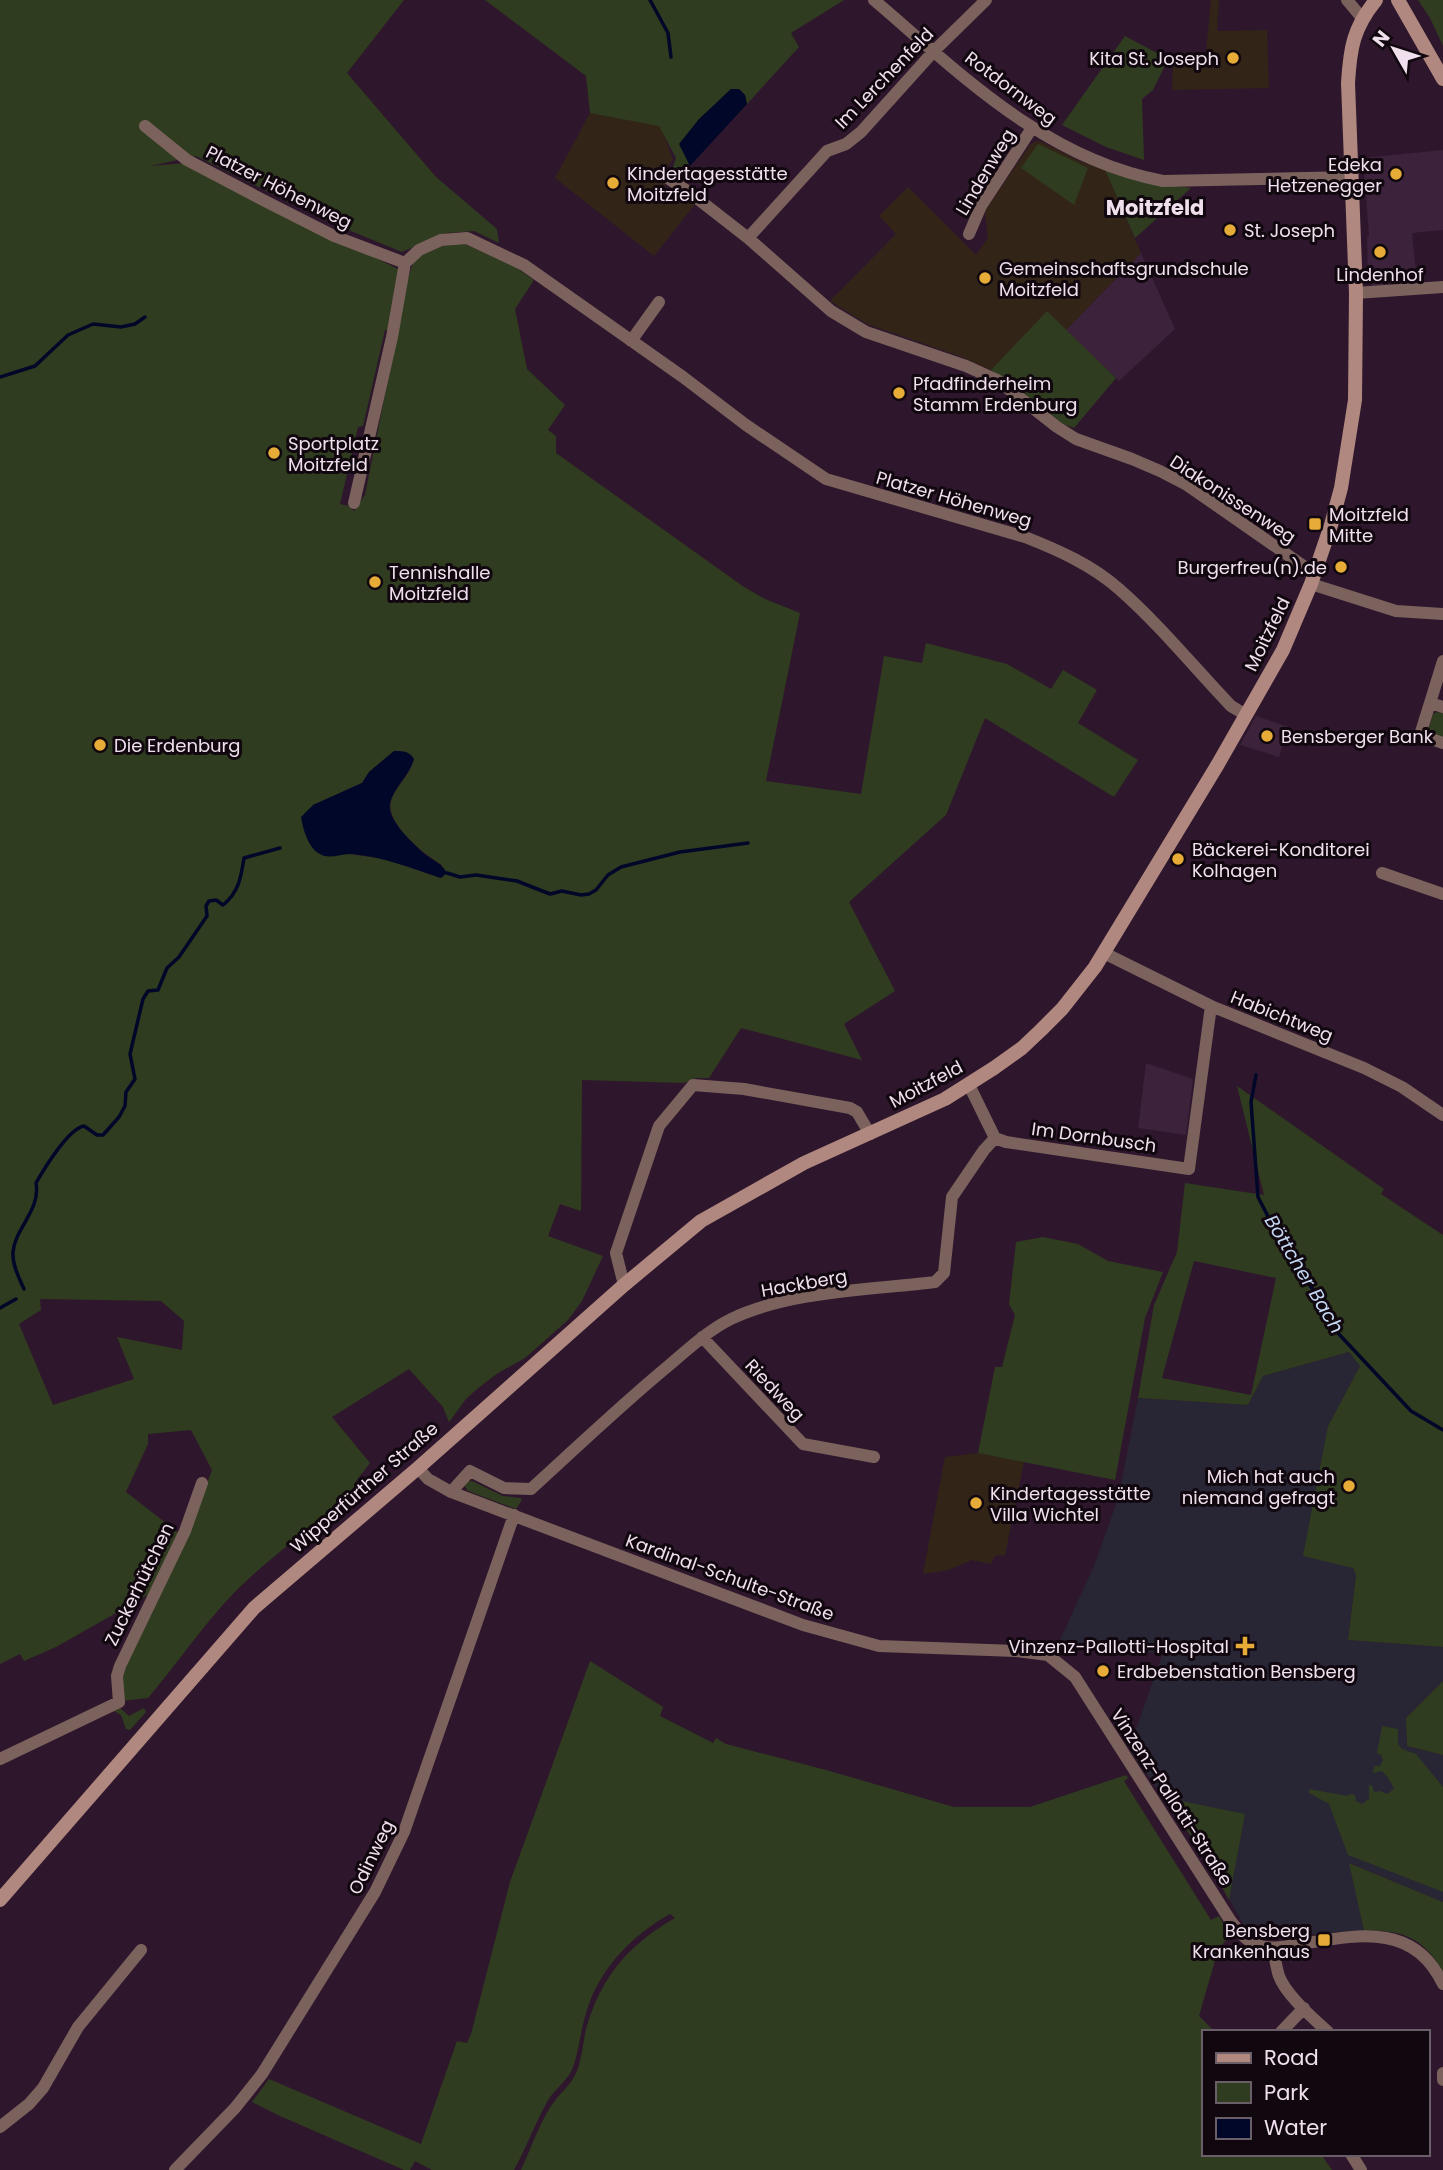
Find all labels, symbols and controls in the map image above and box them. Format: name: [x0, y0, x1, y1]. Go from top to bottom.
north arrow: [1359, 14, 1429, 84]
street label: Im Lerchenfeld: [829, 22, 939, 134]
text: N: [1366, 25, 1396, 53]
street label: Rotdornweg: [960, 45, 1062, 131]
place label: Kita St. Joseph: [1089, 46, 1219, 71]
marker: Kita St. Joseph: [1225, 50, 1241, 66]
street label: Lindenweg: [949, 124, 1021, 220]
street label: Platzer Höhenweg: [202, 139, 356, 235]
place label: Edeka Hetzenegger: [1268, 152, 1382, 198]
place label: Kindertagesstätte Moitzfeld: [627, 161, 788, 207]
marker: Edeka Hetzenegger: [1388, 166, 1404, 182]
marker: Kindertagesstätte Moitzfeld: [605, 175, 621, 191]
district label: Moitzfeld: [1106, 193, 1204, 222]
place label: St. Joseph: [1244, 218, 1335, 243]
marker: St. Joseph: [1222, 222, 1238, 238]
marker: Lindenhof: [1372, 244, 1388, 260]
place label: Gemeinschaftsgrundschule Moitzfeld: [999, 256, 1249, 302]
place label: Lindenhof: [1336, 262, 1424, 287]
marker: Gemeinschaftsgrundschule Moitzfeld: [977, 270, 993, 286]
place label: Pfadfinderheim Stamm Erdenburg: [913, 371, 1078, 417]
marker: Pfadfinderheim Stamm Erdenburg: [891, 385, 907, 401]
place label: Sportplatz Moitzfeld: [288, 431, 379, 477]
marker: Sportplatz Moitzfeld: [266, 445, 282, 461]
street label: Diakonissenweg: [1165, 449, 1301, 549]
street label: Platzer Höhenweg: [873, 465, 1035, 533]
place label: Moitzfeld Mitte: [1329, 502, 1409, 548]
marker: Moitzfeld Mitte: [1307, 516, 1323, 532]
place label: Burgerfreu(n).de: [1177, 555, 1327, 580]
marker: Burgerfreu(n).de: [1333, 559, 1349, 575]
place label: Tennishalle Moitzfeld: [389, 560, 490, 606]
marker: Tennishalle Moitzfeld: [367, 574, 383, 590]
street label: Moitzfeld: [1238, 593, 1296, 675]
place label: Bensberger Bank: [1281, 724, 1434, 749]
marker: Bensberger Bank: [1259, 728, 1275, 744]
place label: Die Erdenburg: [114, 733, 241, 758]
marker: Die Erdenburg: [92, 737, 108, 753]
place label: Bäckerei-Konditorei Kolhagen: [1192, 837, 1370, 883]
marker: Bäckerei-Konditorei Kolhagen: [1170, 851, 1186, 867]
street label: Habichtweg: [1227, 984, 1337, 1048]
street label: Moitzfeld: [885, 1054, 967, 1114]
street label: Im Dornbusch: [1030, 1116, 1158, 1158]
water label: Böttcher Bach: [1258, 1210, 1350, 1338]
street label: Hackberg: [759, 1263, 849, 1303]
street label: Riedweg: [740, 1353, 810, 1427]
street label: Wipperfürther Straße: [285, 1416, 443, 1558]
place label: Mich hat auch niemand gefragt: [1182, 1464, 1335, 1510]
marker: Mich hat auch niemand gefragt: [1341, 1478, 1357, 1494]
place label: Kindertagesstätte Villa Wichtel: [990, 1481, 1151, 1527]
marker: Kindertagesstätte Villa Wichtel: [968, 1495, 984, 1511]
street label: Zuckerhütchen: [98, 1518, 180, 1650]
street label: Kardinal-Schulte-Straße: [622, 1528, 838, 1626]
place label: Vinzenz-Pallotti-Hospital: [1008, 1634, 1229, 1659]
marker: Vinzenz-Pallotti-Hospital: [1235, 1636, 1255, 1656]
place label: Erdbebenstation Bensberg: [1117, 1659, 1356, 1684]
marker: Erdbebenstation Bensberg: [1095, 1663, 1111, 1679]
street label: Vinzenz-Pallotti-Straße: [1105, 1703, 1239, 1891]
street label: Odinweg: [342, 1815, 400, 1899]
place label: Bensberg Krankenhaus: [1192, 1918, 1310, 1964]
marker: Bensberg Krankenhaus: [1316, 1932, 1332, 1948]
legend: [1202, 2030, 1429, 2156]
text: Road: [1264, 2043, 1319, 2072]
text: Park: [1264, 2078, 1309, 2107]
text: Water: [1264, 2113, 1327, 2142]

